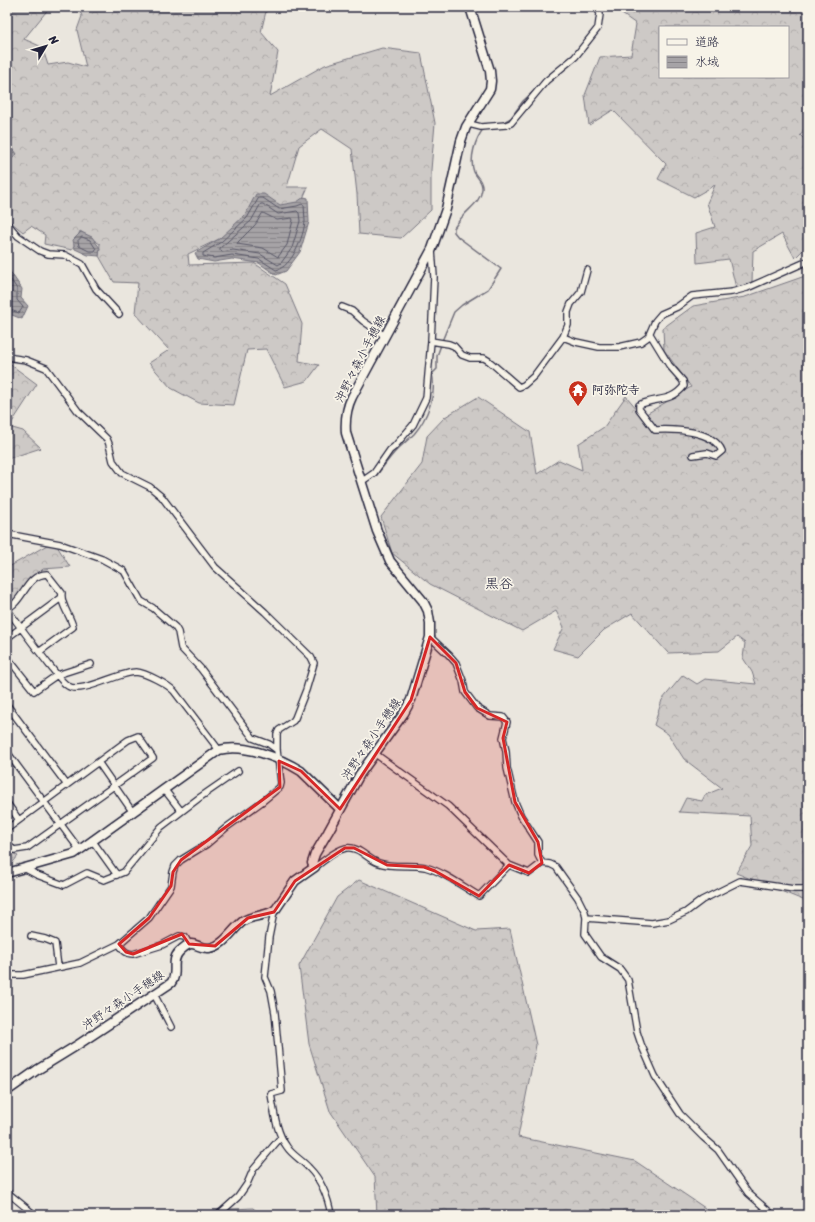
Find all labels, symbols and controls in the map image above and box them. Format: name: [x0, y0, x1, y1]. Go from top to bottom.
north arrow: [26, 26, 66, 66]
legend: [659, 26, 789, 78]
text: N: [43, 31, 64, 49]
text: 道路: [695, 31, 719, 53]
text: 水域: [695, 51, 719, 73]
street label: 沖野々森小手穂線: [328, 311, 392, 407]
temple icon: 阿弥陀寺: [567, 379, 589, 407]
place label: 阿弥陀寺: [592, 379, 640, 401]
district label: 黒谷: [485, 571, 513, 596]
street label: 沖野々森小手穂線: [335, 693, 407, 785]
street label: 沖野々森小手穂線: [77, 964, 169, 1036]

